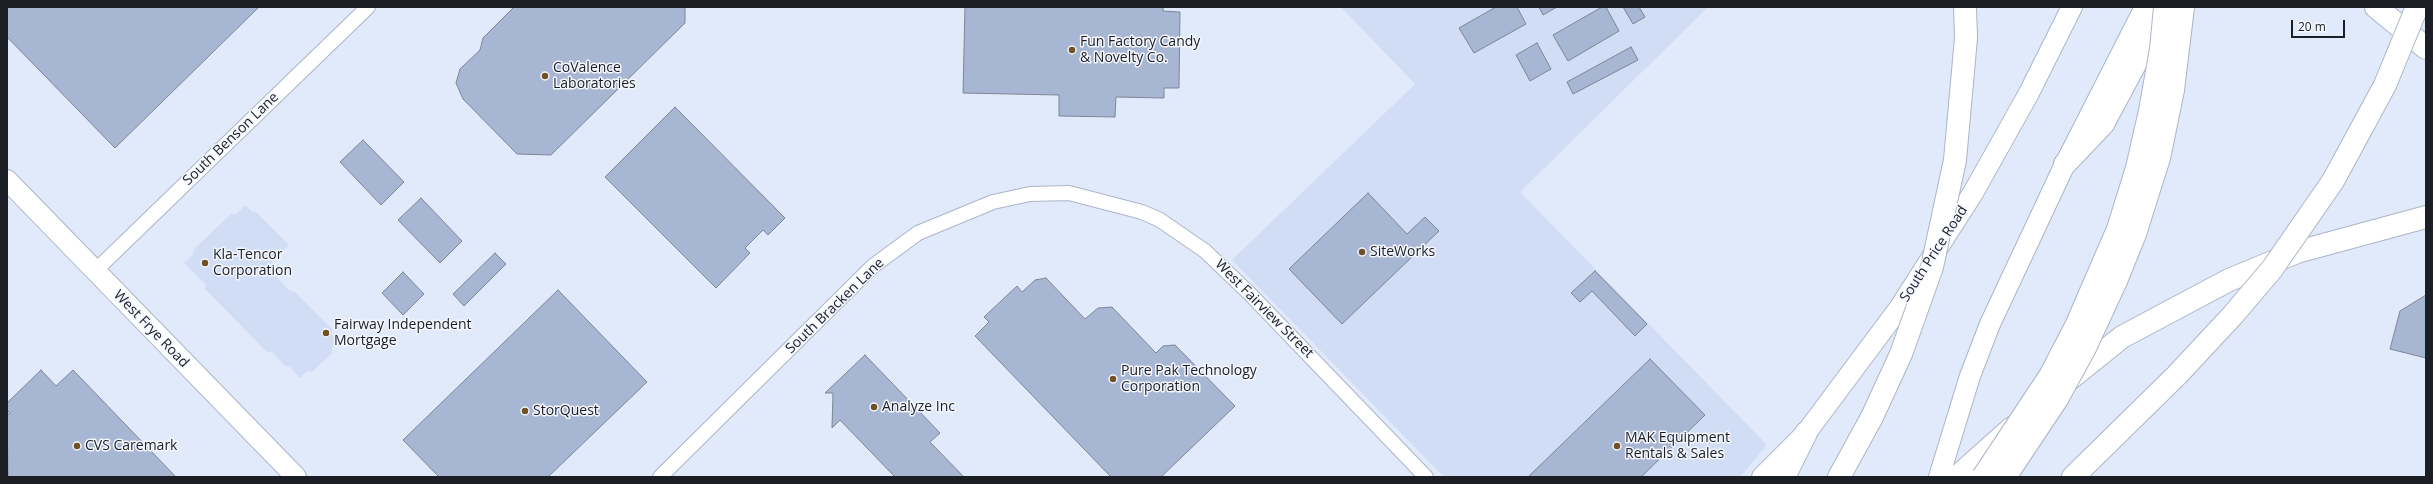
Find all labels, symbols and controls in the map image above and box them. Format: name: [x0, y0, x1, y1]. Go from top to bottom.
scale bar: [2293, 12, 2347, 38]
text: 20 m: [2298, 18, 2326, 35]
place label: Fun Factory Candy & Novelty Co.: [1080, 34, 1200, 66]
marker: Fun Factory Candy & Novelty Co.: [1067, 45, 1077, 55]
place label: CoValence Laboratories: [553, 60, 636, 92]
marker: CoValence Laboratories: [540, 71, 550, 81]
street label: South Benson Lane: [180, 89, 282, 189]
street label: South Price Road: [1897, 203, 1971, 305]
place label: SiteWorks: [1370, 244, 1435, 260]
place label: Kla-Tencor Corporation: [213, 247, 292, 280]
marker: SiteWorks: [1357, 247, 1367, 257]
street label: South Bracken Lane: [782, 255, 888, 357]
street label: West Fairview Street: [1211, 256, 1317, 362]
marker: Kla-Tencor Corporation: [200, 258, 210, 268]
street label: West Frye Road: [110, 287, 192, 371]
place label: Fairway Independent Mortgage: [334, 317, 471, 350]
marker: Fairway Independent Mortgage: [321, 328, 331, 338]
place label: Pure Pak Technology Corporation: [1121, 363, 1257, 396]
marker: Pure Pak Technology Corporation: [1108, 374, 1118, 384]
place label: Analyze Inc: [882, 399, 955, 415]
marker: Analyze Inc: [869, 402, 879, 412]
place label: StorQuest: [533, 403, 599, 419]
marker: StorQuest: [520, 406, 530, 416]
place label: MAK Equipment Rentals & Sales: [1625, 430, 1730, 462]
place label: CVS Caremark: [85, 438, 177, 454]
marker: CVS Caremark: [72, 441, 82, 451]
marker: MAK Equipment Rentals & Sales: [1612, 441, 1622, 451]

